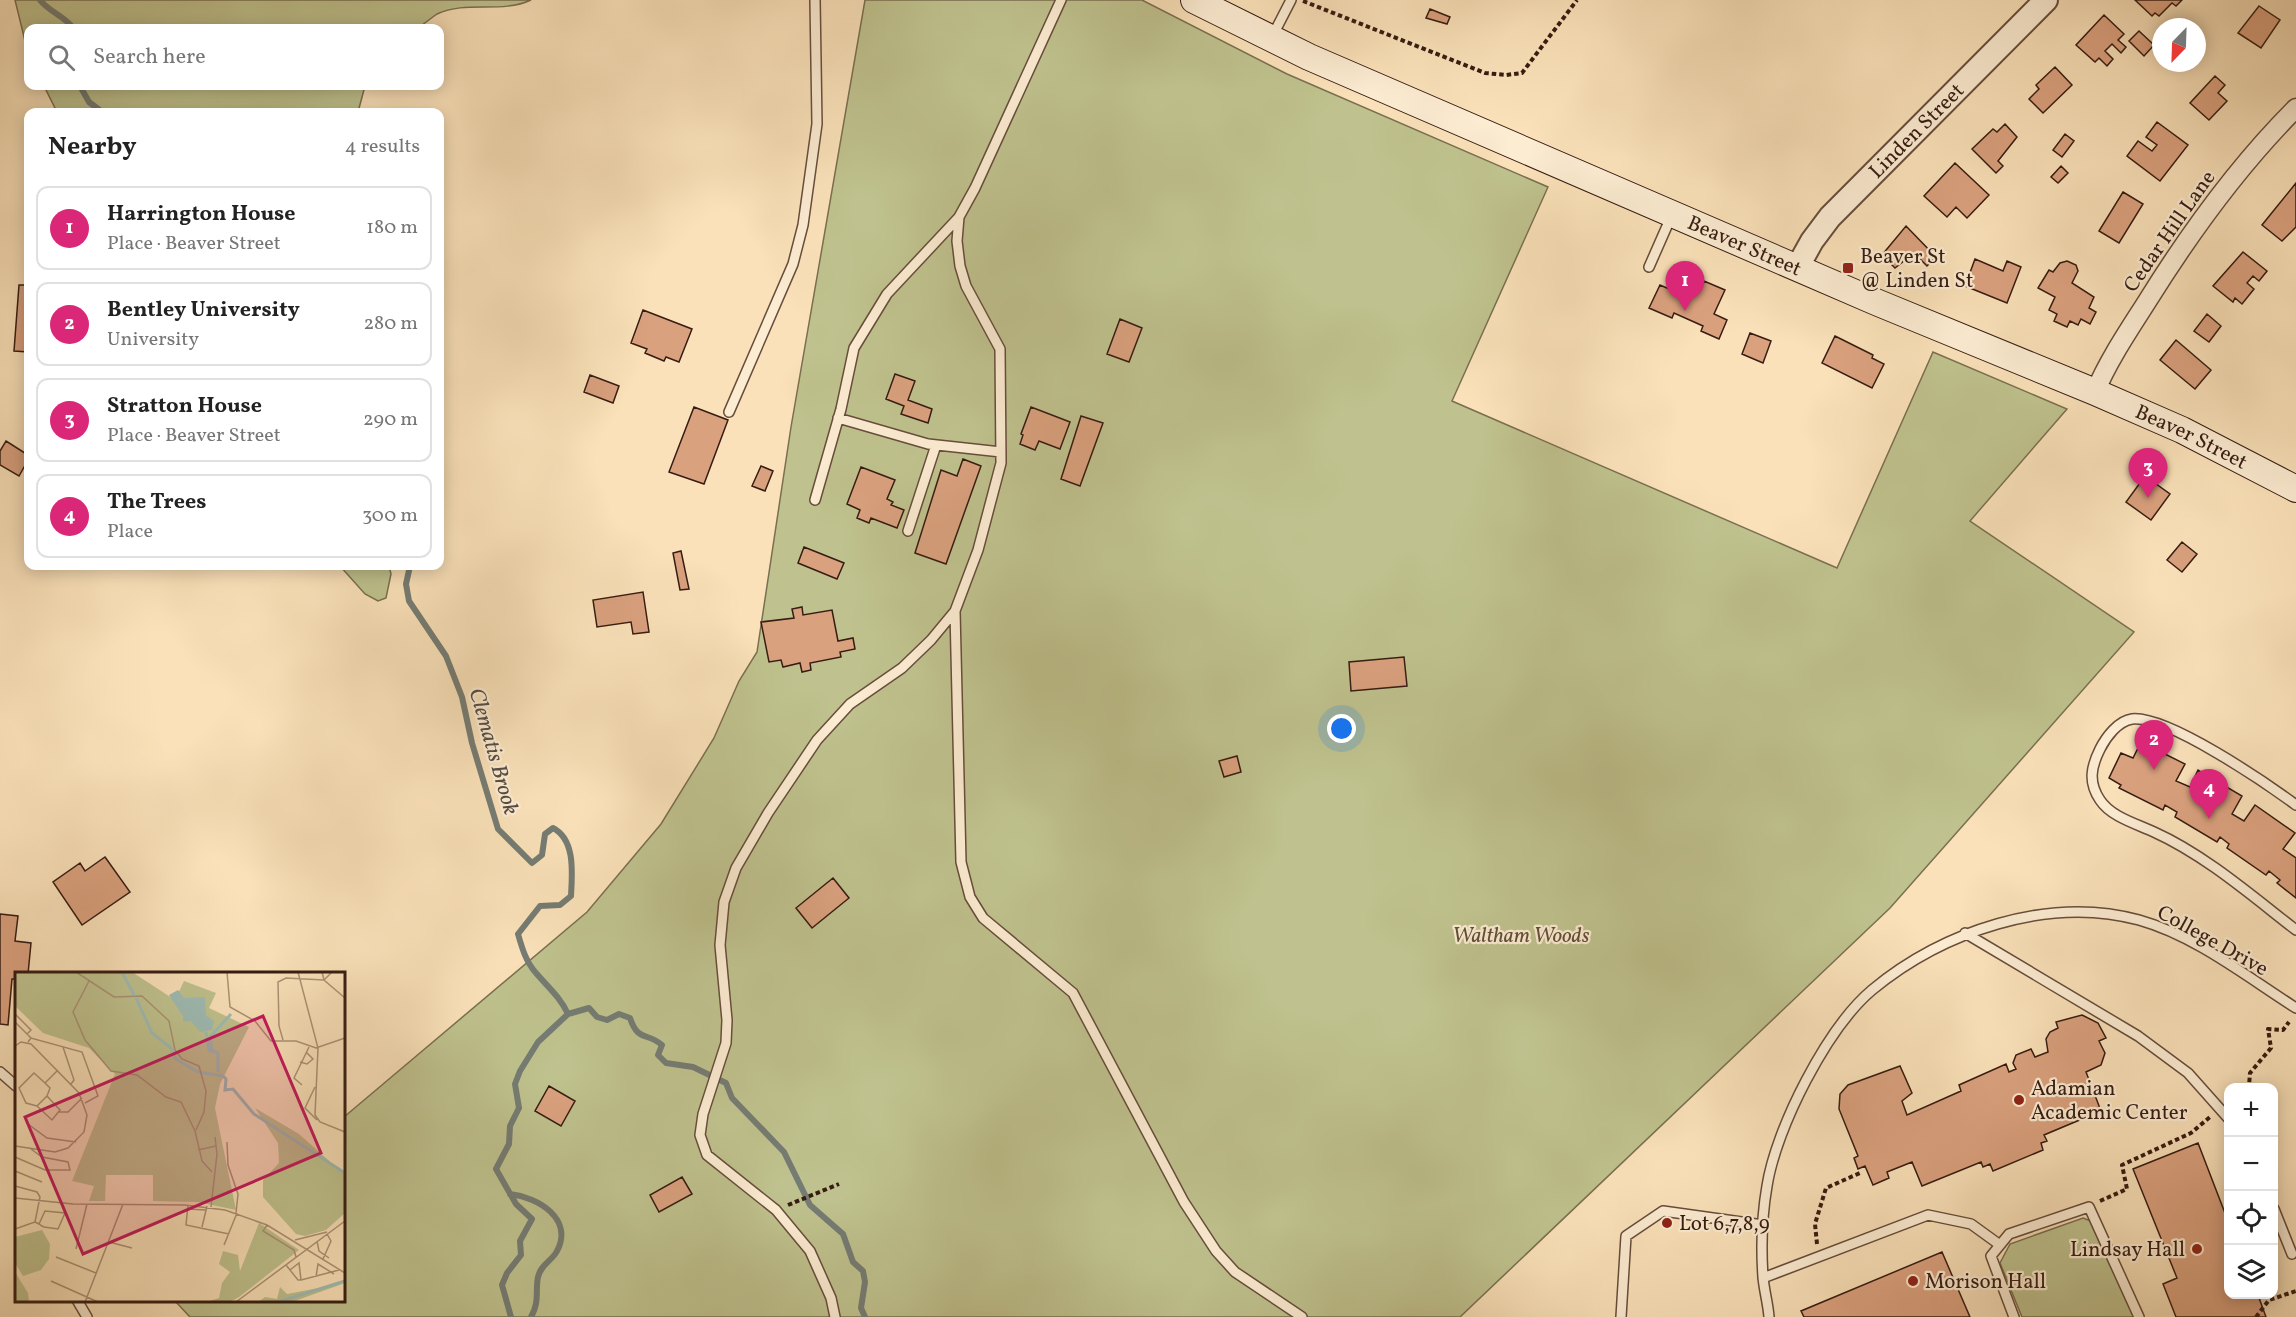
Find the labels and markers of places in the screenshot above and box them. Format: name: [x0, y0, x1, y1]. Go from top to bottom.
place label: Beaver St @ Linden St: [1860, 243, 1973, 296]
marker: Beaver St @ Linden St: [1841, 261, 1855, 275]
pin: 1: [1666, 262, 1704, 311]
pin: 3: [2128, 448, 2168, 498]
pin: 2: [2134, 720, 2174, 770]
pin: 4: [2190, 770, 2228, 819]
place label: Adamian Academic Center: [2031, 1075, 2188, 1128]
marker: Adamian Academic Center: [2012, 1093, 2026, 1107]
place label: Lot 6,7,8,9: [1679, 1210, 1770, 1239]
marker: Lot 6,7,8,9: [1660, 1216, 1674, 1230]
place label: Lindsay Hall: [2070, 1236, 2185, 1265]
marker: Lindsay Hall: [2190, 1242, 2204, 1256]
place label: Morison Hall: [1925, 1268, 2046, 1297]
marker: Morison Hall: [1906, 1274, 1920, 1288]

